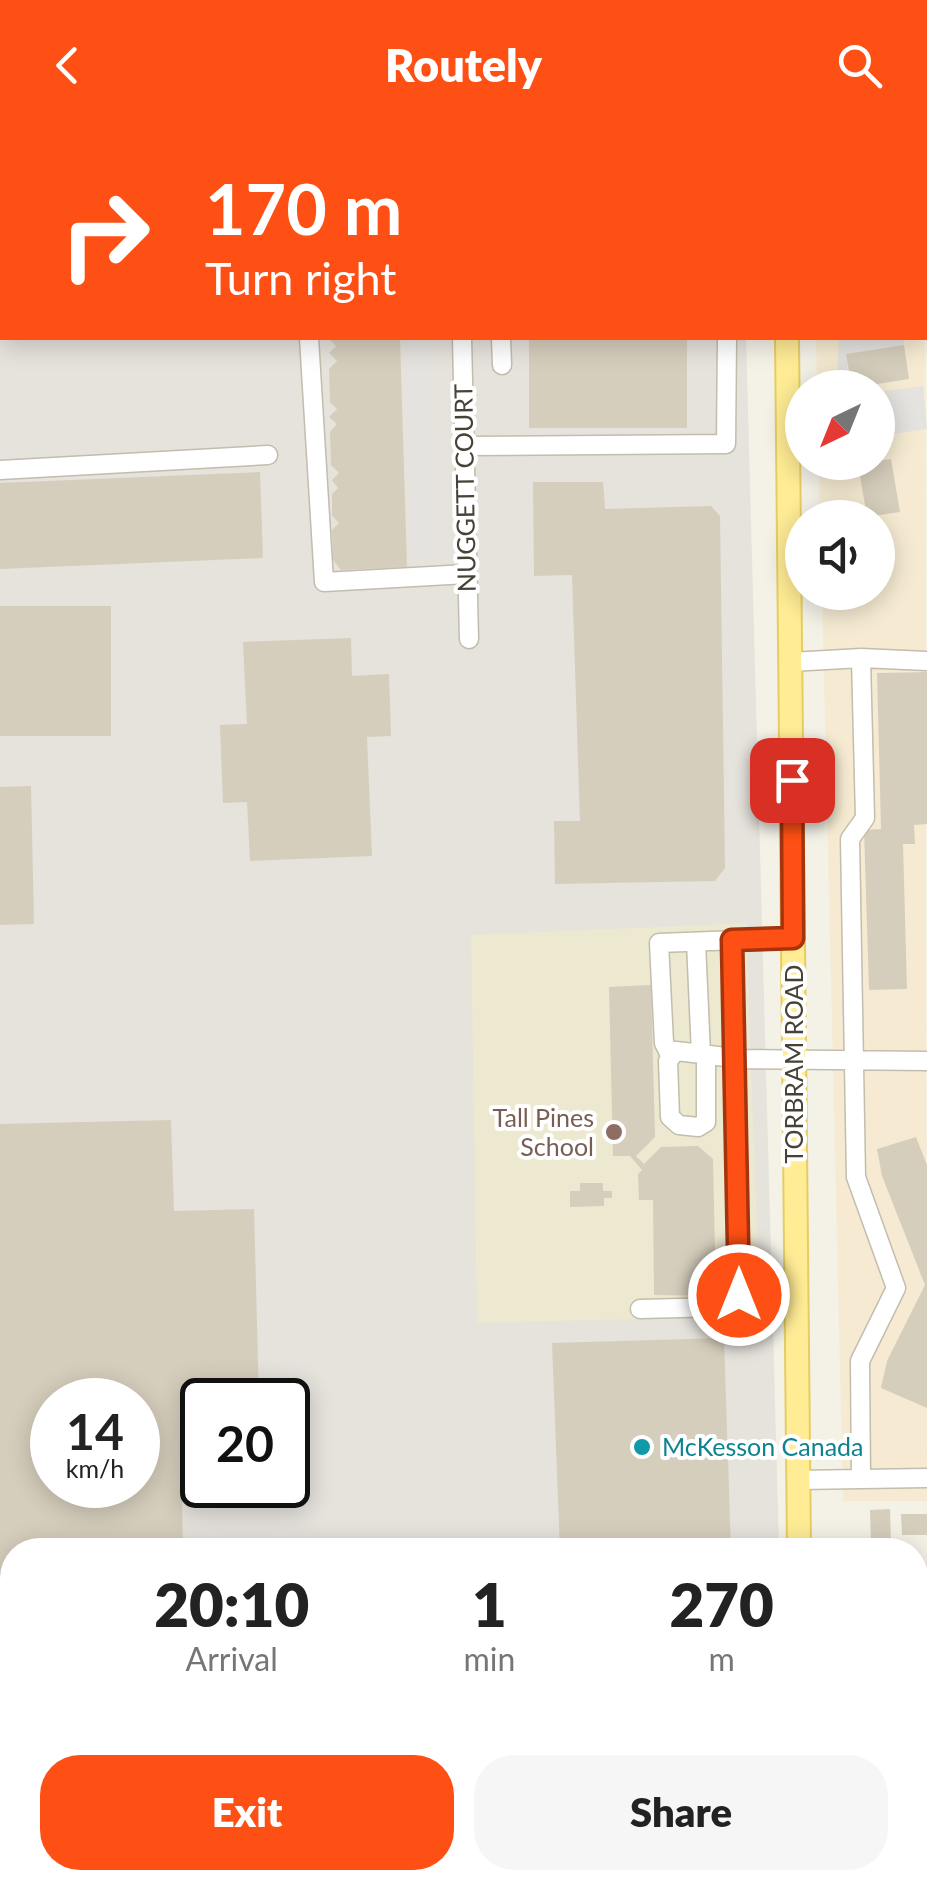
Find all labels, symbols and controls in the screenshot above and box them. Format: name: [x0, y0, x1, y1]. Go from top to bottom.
icon: back: [40, 38, 95, 93]
text: Routely: [385, 38, 542, 92]
icon: search: [832, 38, 887, 93]
text: 170 m: [205, 166, 402, 250]
icon: right: [40, 170, 170, 300]
text: Turn right: [205, 251, 396, 305]
north arrow: [785, 370, 895, 480]
map controls: [785, 370, 895, 610]
street label: NUGGETT COURT: [447, 383, 481, 592]
button: sound: [785, 500, 895, 610]
pin: [750, 738, 835, 823]
icon: arrive: [765, 753, 820, 808]
street label: TORBRAM ROAD: [778, 965, 808, 1163]
place label: Tall Pines School: [493, 1102, 594, 1161]
marker: Tall Pines School: [603, 1121, 625, 1143]
position arrow: [687, 1243, 791, 1347]
speed limit sign: 20: [180, 1378, 310, 1508]
text: 14: [66, 1401, 124, 1461]
place label: McKesson Canada: [662, 1431, 864, 1461]
marker: McKesson Canada: [631, 1436, 653, 1458]
text: km/h: [66, 1453, 124, 1483]
text: 20:10: [154, 1568, 309, 1640]
text: 1: [472, 1568, 507, 1640]
text: 270: [669, 1568, 774, 1640]
text: Arrival: [186, 1639, 278, 1678]
text: min: [463, 1639, 515, 1678]
text: m: [708, 1639, 735, 1678]
button: Exit: [40, 1755, 454, 1870]
button: Share: [474, 1755, 888, 1870]

